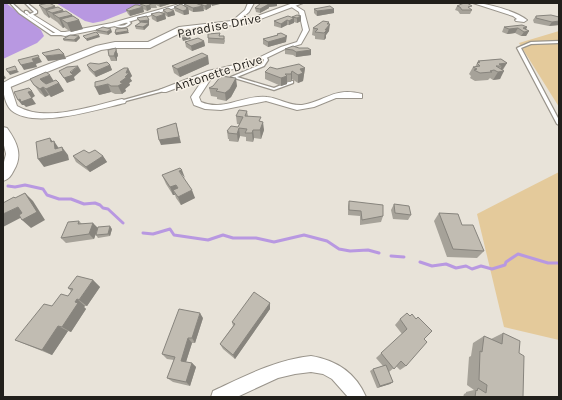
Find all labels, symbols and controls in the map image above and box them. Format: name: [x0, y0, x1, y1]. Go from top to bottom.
street label: Paradise Drive: [176, 10, 262, 41]
street label: Antonette Drive: [172, 51, 264, 94]

